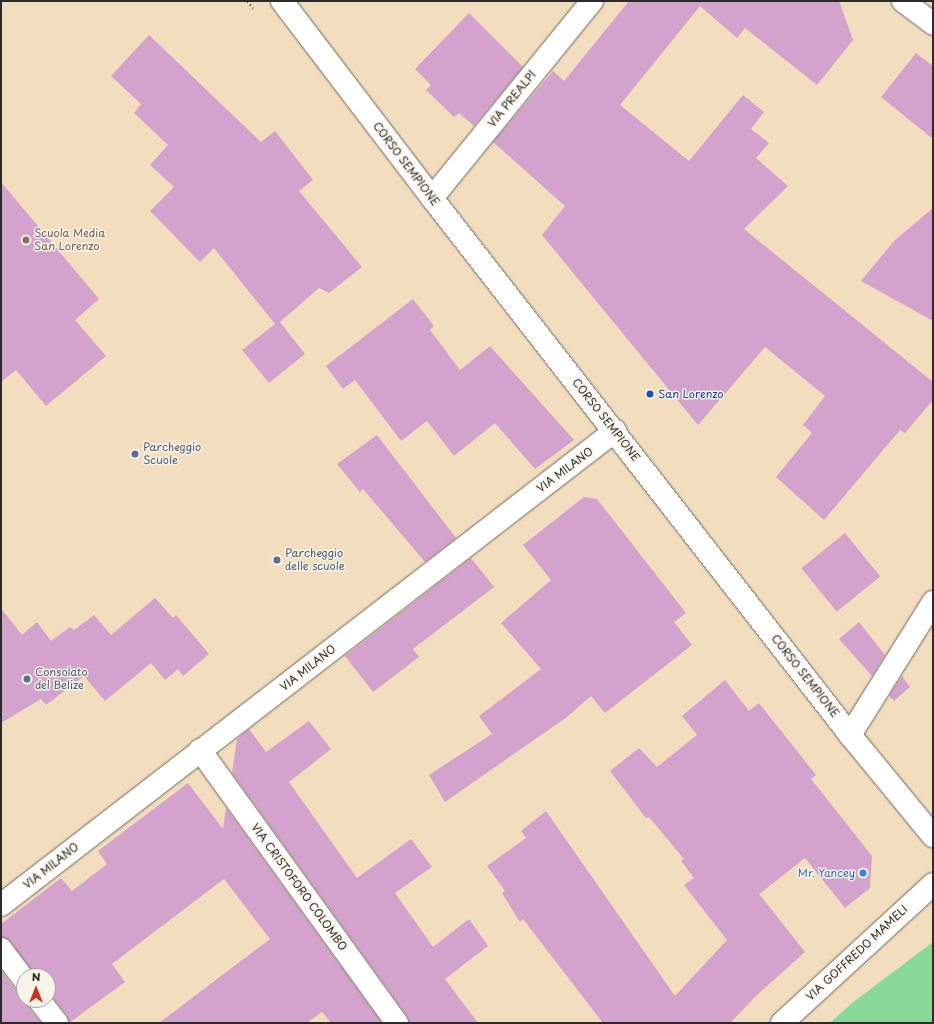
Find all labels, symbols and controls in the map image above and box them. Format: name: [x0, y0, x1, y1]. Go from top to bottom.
street label: VIA PREALPI: [485, 68, 539, 130]
street label: CORSO SEMPIONE: [370, 119, 442, 209]
place label: Scuola Media San Lorenzo: [34, 227, 105, 253]
marker: Scuola Media San Lorenzo: [21, 235, 31, 245]
street label: CORSO SEMPIONE: [569, 376, 643, 464]
place label: San Lorenzo: [658, 387, 723, 401]
marker: San Lorenzo: [645, 389, 655, 399]
place label: Parcheggio Scuole: [143, 441, 201, 467]
street label: VIA MILANO: [534, 444, 596, 496]
marker: Parcheggio Scuole: [130, 449, 140, 459]
place label: Parcheggio delle scuole: [285, 547, 345, 573]
marker: Parcheggio delle scuole: [272, 555, 282, 565]
street label: CORSO SEMPIONE: [768, 632, 842, 720]
street label: VIA MILANO: [277, 642, 339, 694]
place label: Consolato del Belize: [35, 666, 88, 692]
marker: Consolato del Belize: [22, 674, 32, 684]
street label: VIA CRISTOFORO COLOMBO: [248, 820, 350, 954]
street label: VIA MILANO: [20, 840, 82, 892]
place label: Mr. Yancey: [797, 866, 855, 880]
marker: Mr. Yancey: [858, 868, 868, 878]
street label: VIA GOFFREDO MAMELI: [803, 902, 911, 1004]
north arrow: [16, 968, 56, 1008]
text: N: [32, 968, 40, 985]

